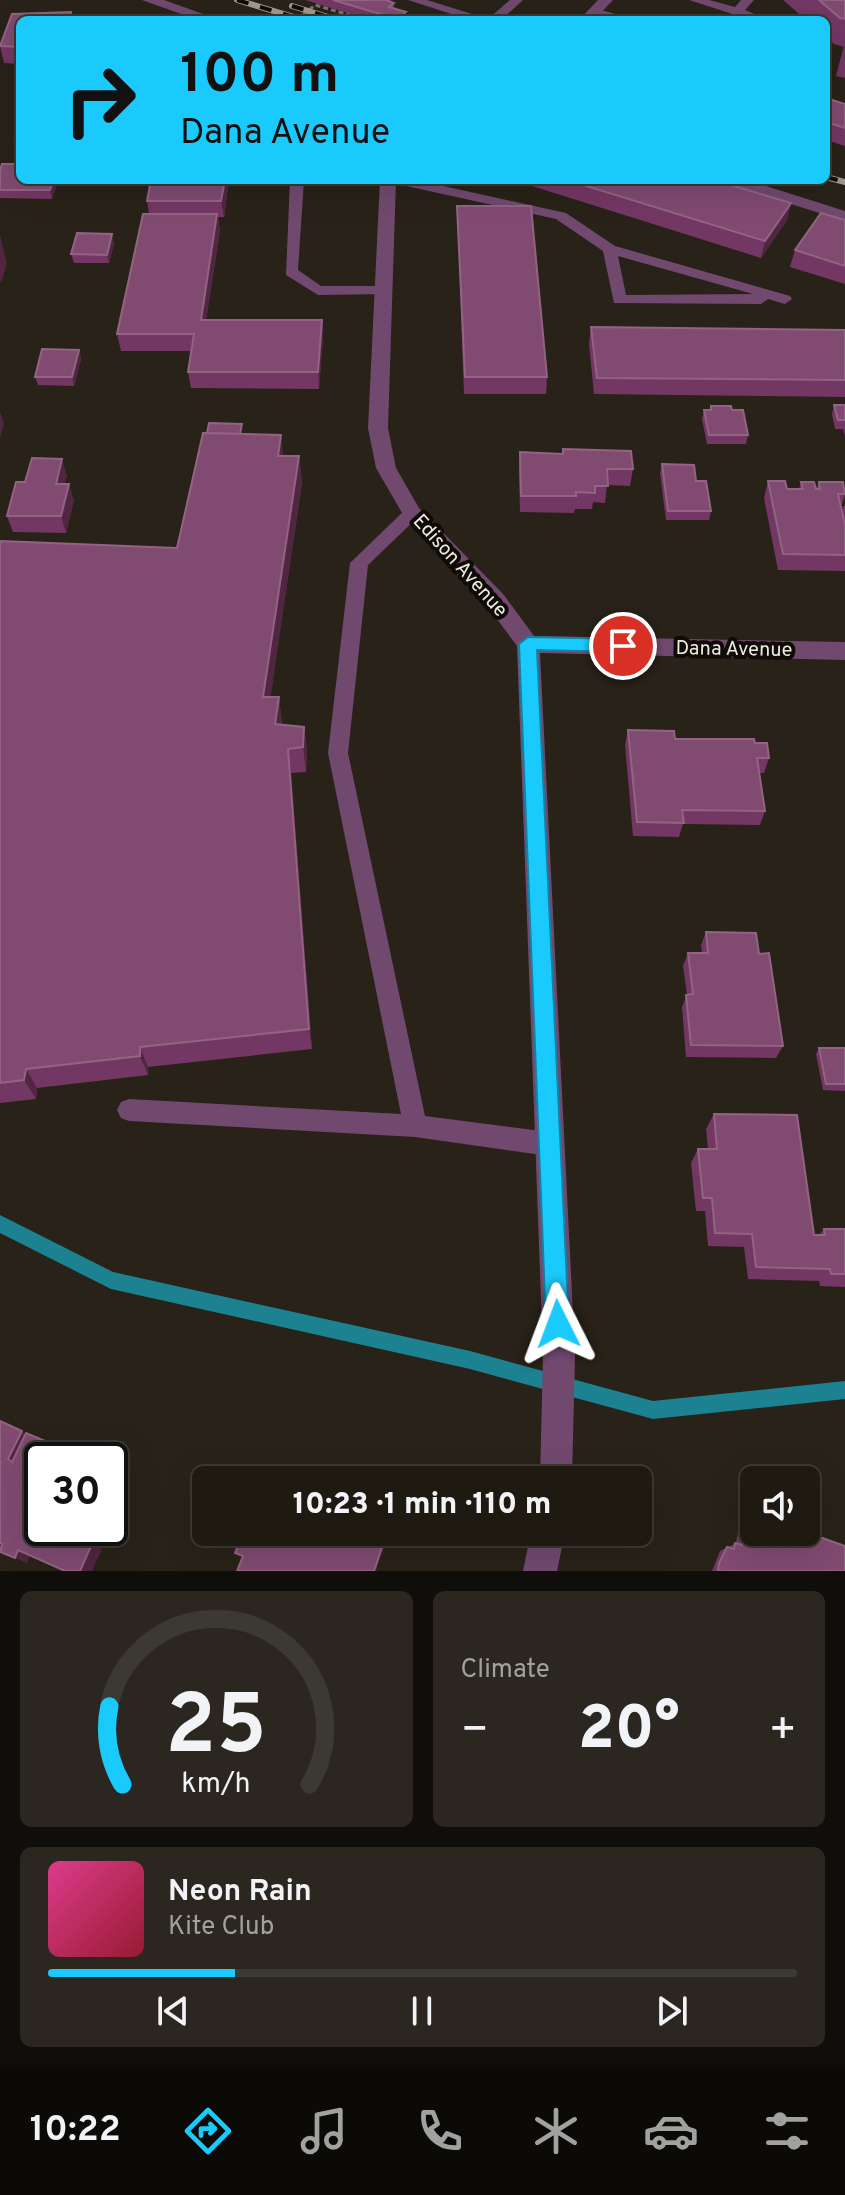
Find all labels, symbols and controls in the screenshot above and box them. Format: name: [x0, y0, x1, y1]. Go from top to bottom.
text: 100 m: [180, 42, 339, 112]
icon: right: [48, 48, 152, 152]
text: Dana Avenue: [180, 111, 390, 157]
street label: Edison Avenue: [406, 509, 513, 623]
pin: [589, 612, 657, 680]
icon: arrive: [601, 624, 645, 668]
street label: Dana Avenue: [675, 636, 793, 664]
position arrow: [516, 1282, 600, 1366]
speed limit sign: 30: [24, 1442, 128, 1546]
map controls: [740, 1466, 820, 1546]
button: sound: [740, 1466, 820, 1546]
text: 10:23 · 1 min · 110 m: [293, 1487, 551, 1524]
text: Climate: [461, 1654, 550, 1687]
text: 25: [165, 1678, 267, 1783]
text: 20°: [578, 1694, 680, 1770]
text: −: [461, 1704, 489, 1760]
text: +: [769, 1704, 797, 1760]
text: km/h: [182, 1767, 251, 1803]
text: Neon Rain: [168, 1874, 312, 1911]
text: Kite Club: [168, 1911, 274, 1944]
icon: previous: [151, 1989, 195, 2033]
icon: pause: [400, 1989, 444, 2033]
icon: next: [650, 1989, 694, 2033]
icon: directions: [180, 2103, 236, 2159]
icon: music: [296, 2103, 352, 2159]
icon: phone: [412, 2103, 468, 2159]
icon: climate: [528, 2103, 584, 2159]
icon: car: [643, 2103, 699, 2159]
icon: filters: [759, 2103, 815, 2159]
text: 10:22: [30, 2108, 121, 2154]

